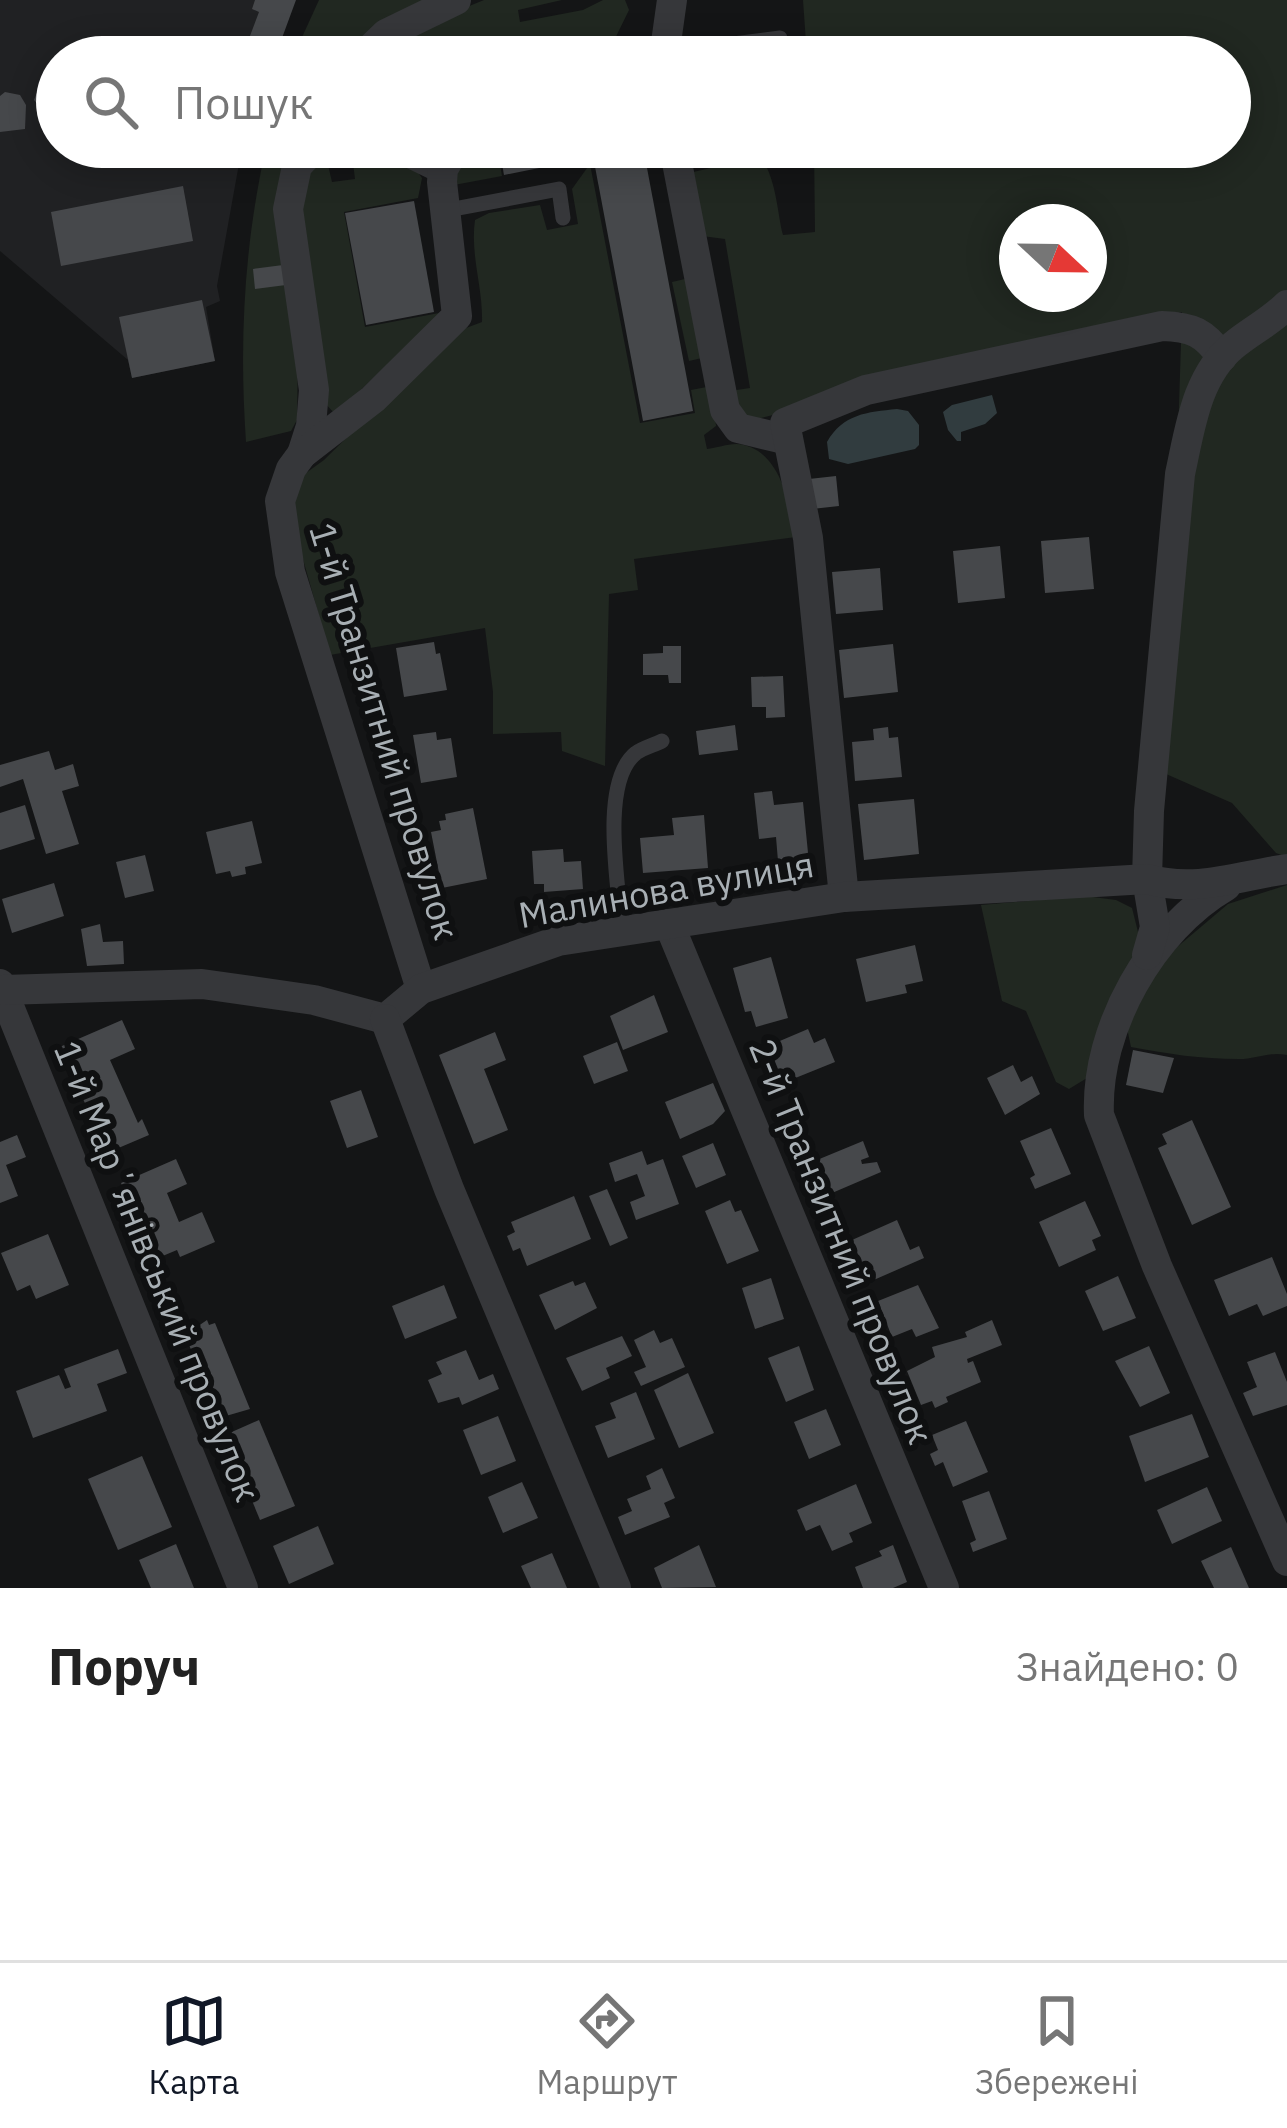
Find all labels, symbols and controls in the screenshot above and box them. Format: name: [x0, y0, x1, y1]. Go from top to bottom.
search box: [36, 36, 1251, 168]
icon: search: [78, 69, 144, 135]
text: Пошук: [174, 73, 314, 131]
north arrow: [999, 204, 1107, 312]
street label: 1-й Транзитний провулок: [299, 517, 471, 945]
street label: Малинова вулиця: [515, 840, 817, 938]
street label: 2-й Транзитний провулок: [739, 1031, 945, 1451]
street label: 1-й Марʼянівський провулок: [44, 1034, 272, 1508]
text: Поруч: [48, 1633, 200, 1699]
text: Знайдено: 0: [1016, 1641, 1239, 1692]
tab: Карта: [149, 1988, 239, 2103]
tab: Маршрут: [536, 1988, 678, 2103]
tab: Збережені: [975, 1988, 1138, 2103]

